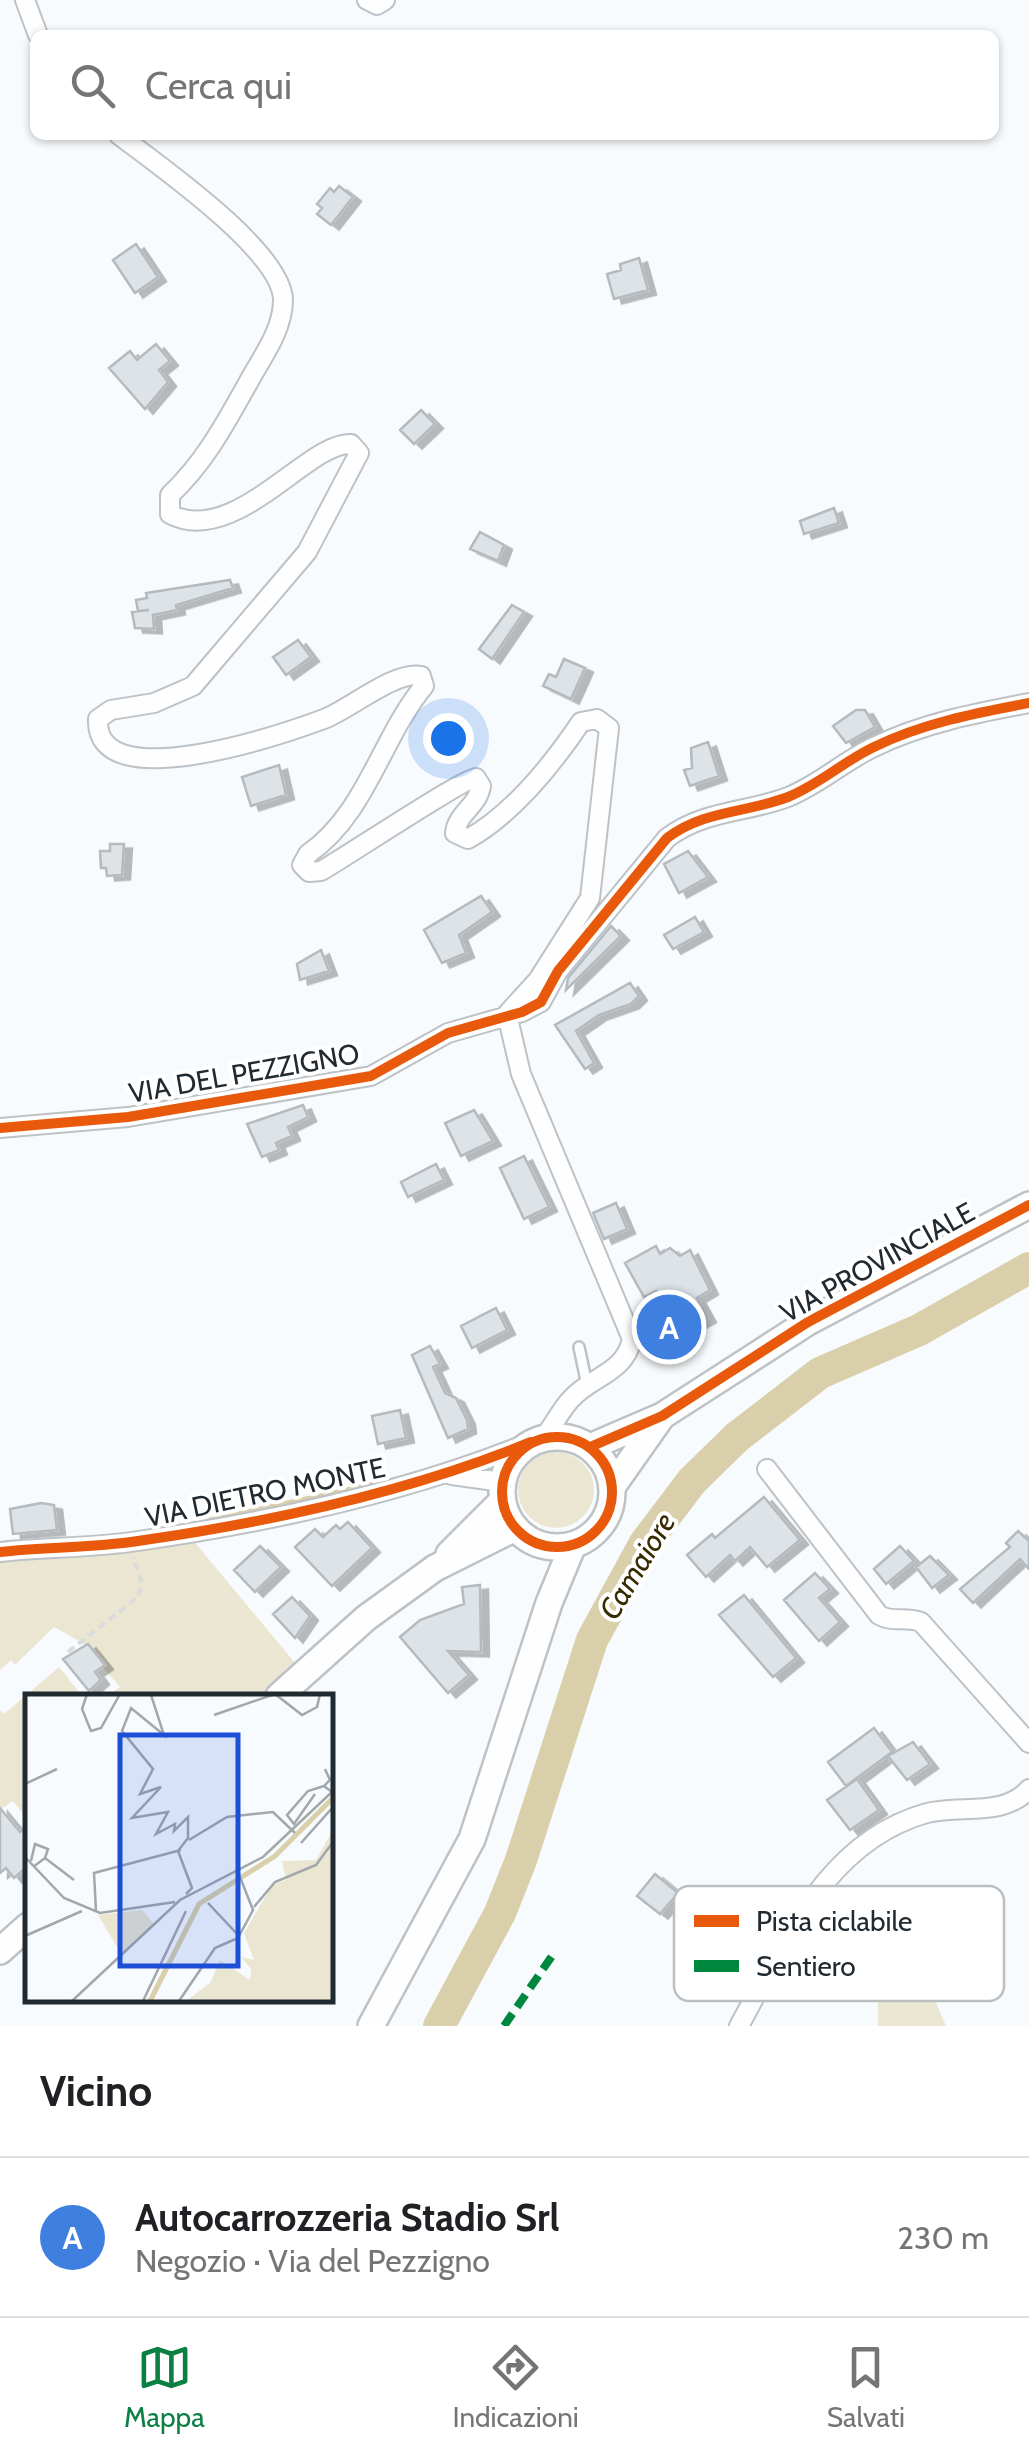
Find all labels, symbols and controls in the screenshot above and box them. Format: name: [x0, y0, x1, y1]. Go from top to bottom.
search box: [30, 30, 999, 140]
icon: search: [65, 58, 120, 113]
text: Cerca qui: [145, 62, 292, 109]
your location: [423, 713, 474, 764]
street label: VIA DEL PEZZIGNO: [126, 1036, 362, 1110]
street label: VIA PROVINCIALE: [774, 1195, 980, 1329]
pin: A: [636, 1290, 702, 1364]
street label: VIA DIETRO MONTE: [142, 1450, 388, 1534]
water label: Camaiore: [591, 1506, 683, 1626]
inset map: [25, 1694, 332, 2001]
legend: [674, 1886, 1004, 2001]
text: Pista ciclabile: [756, 1904, 912, 1938]
text: Sentiero: [756, 1949, 856, 1983]
text: Vicino: [40, 2065, 152, 2117]
text: Autocarrozzeria Stadio Srl: [135, 2194, 559, 2241]
text: A: [62, 2218, 83, 2257]
text: 230 m: [897, 2218, 989, 2257]
text: Negozio · Via del Pezzigno: [135, 2241, 490, 2280]
tab: Mappa: [124, 2340, 205, 2434]
tab: Indicazioni: [453, 2340, 579, 2434]
tab: Salvati: [827, 2340, 905, 2434]

